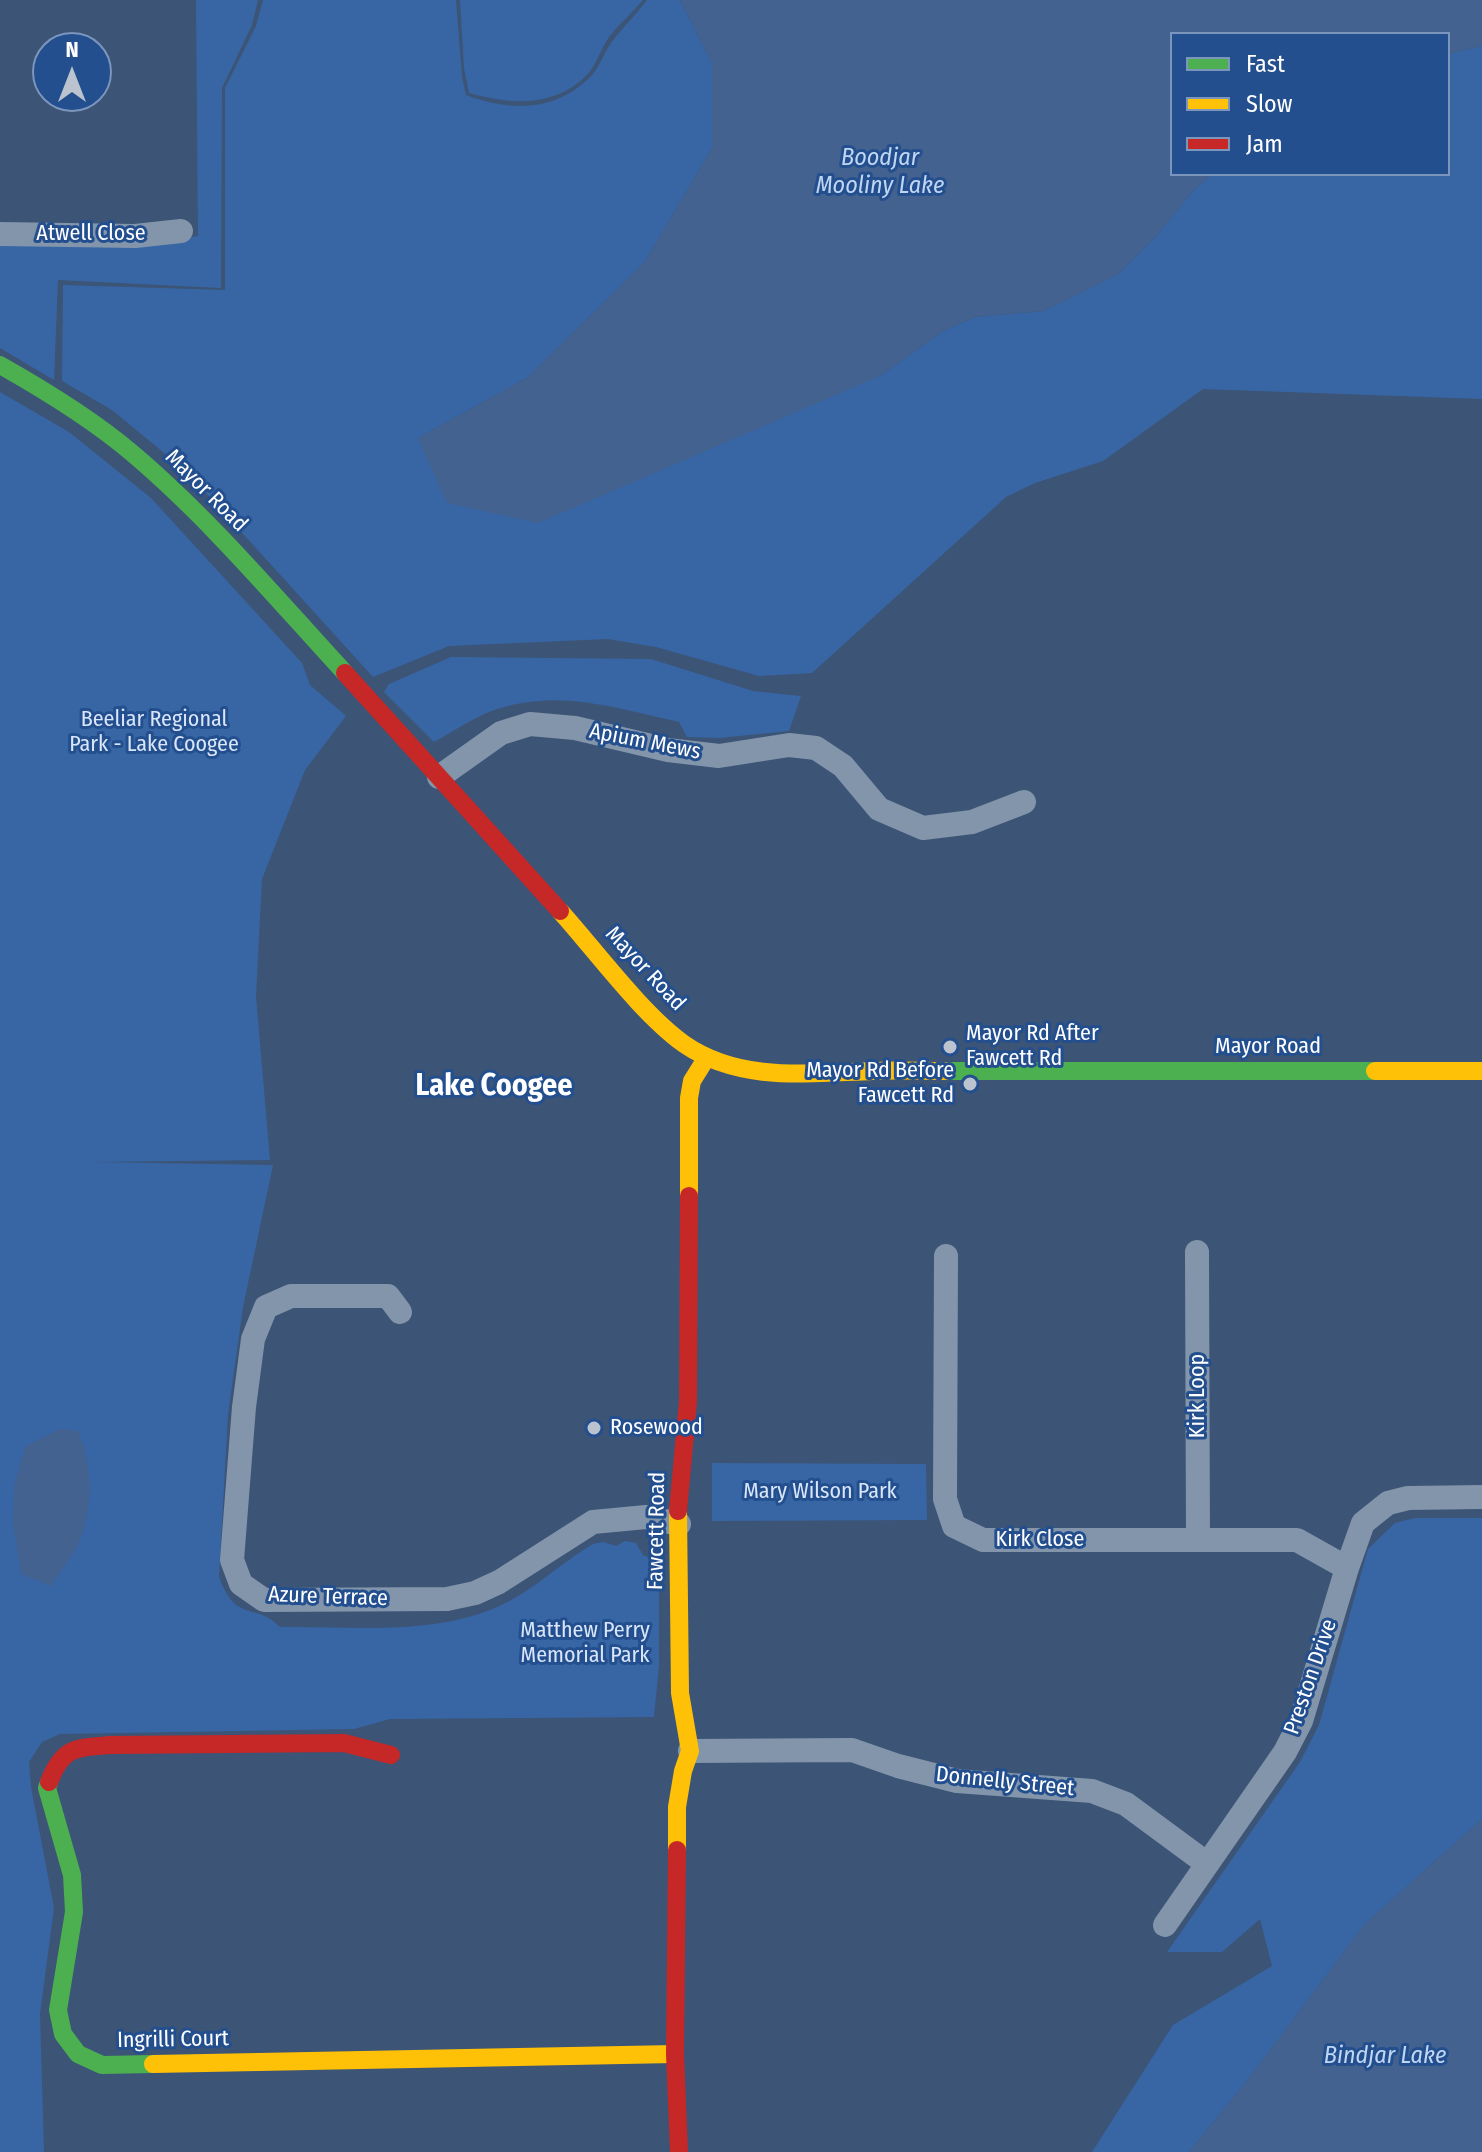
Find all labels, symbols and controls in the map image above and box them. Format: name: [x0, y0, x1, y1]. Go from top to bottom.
north arrow: [32, 32, 112, 112]
legend: [1170, 32, 1450, 176]
text: N: [65, 36, 79, 63]
text: Fast: [1246, 50, 1285, 78]
text: Slow: [1246, 90, 1292, 118]
text: Jam: [1246, 130, 1283, 158]
water label: Boodjar Mooliny Lake: [816, 144, 944, 200]
street label: Atwell Close: [36, 221, 146, 247]
street label: Mayor Road: [159, 444, 253, 538]
park label: Beeliar Regional Park - Lake Coogee: [69, 707, 239, 758]
street label: Apium Mews: [587, 718, 703, 766]
street label: Mayor Road: [599, 921, 691, 1017]
place label: Mayor Rd After Fawcett Rd: [966, 1021, 1099, 1072]
street label: Mayor Road: [1215, 1034, 1321, 1060]
marker: Mayor Rd After Fawcett Rd: [941, 1038, 959, 1056]
place label: Mayor Rd Before Fawcett Rd: [806, 1058, 954, 1110]
district label: Lake Coogee: [416, 1069, 572, 1105]
marker: Mayor Rd Before Fawcett Rd: [961, 1075, 979, 1093]
street label: Kirk Loop: [1185, 1354, 1211, 1438]
place label: Rosewood: [610, 1415, 703, 1441]
marker: Rosewood: [585, 1419, 603, 1437]
street label: Fawcett Road: [643, 1472, 671, 1590]
park label: Mary Wilson Park: [743, 1479, 897, 1505]
street label: Kirk Close: [996, 1527, 1084, 1553]
street label: Azure Terrace: [268, 1582, 388, 1612]
street label: Preston Drive: [1279, 1616, 1343, 1738]
park label: Matthew Perry Memorial Park: [520, 1618, 650, 1670]
street label: Donnelly Street: [935, 1762, 1075, 1802]
street label: Ingrilli Court: [117, 2026, 229, 2054]
water label: Bindjar Lake: [1324, 2042, 1446, 2070]

